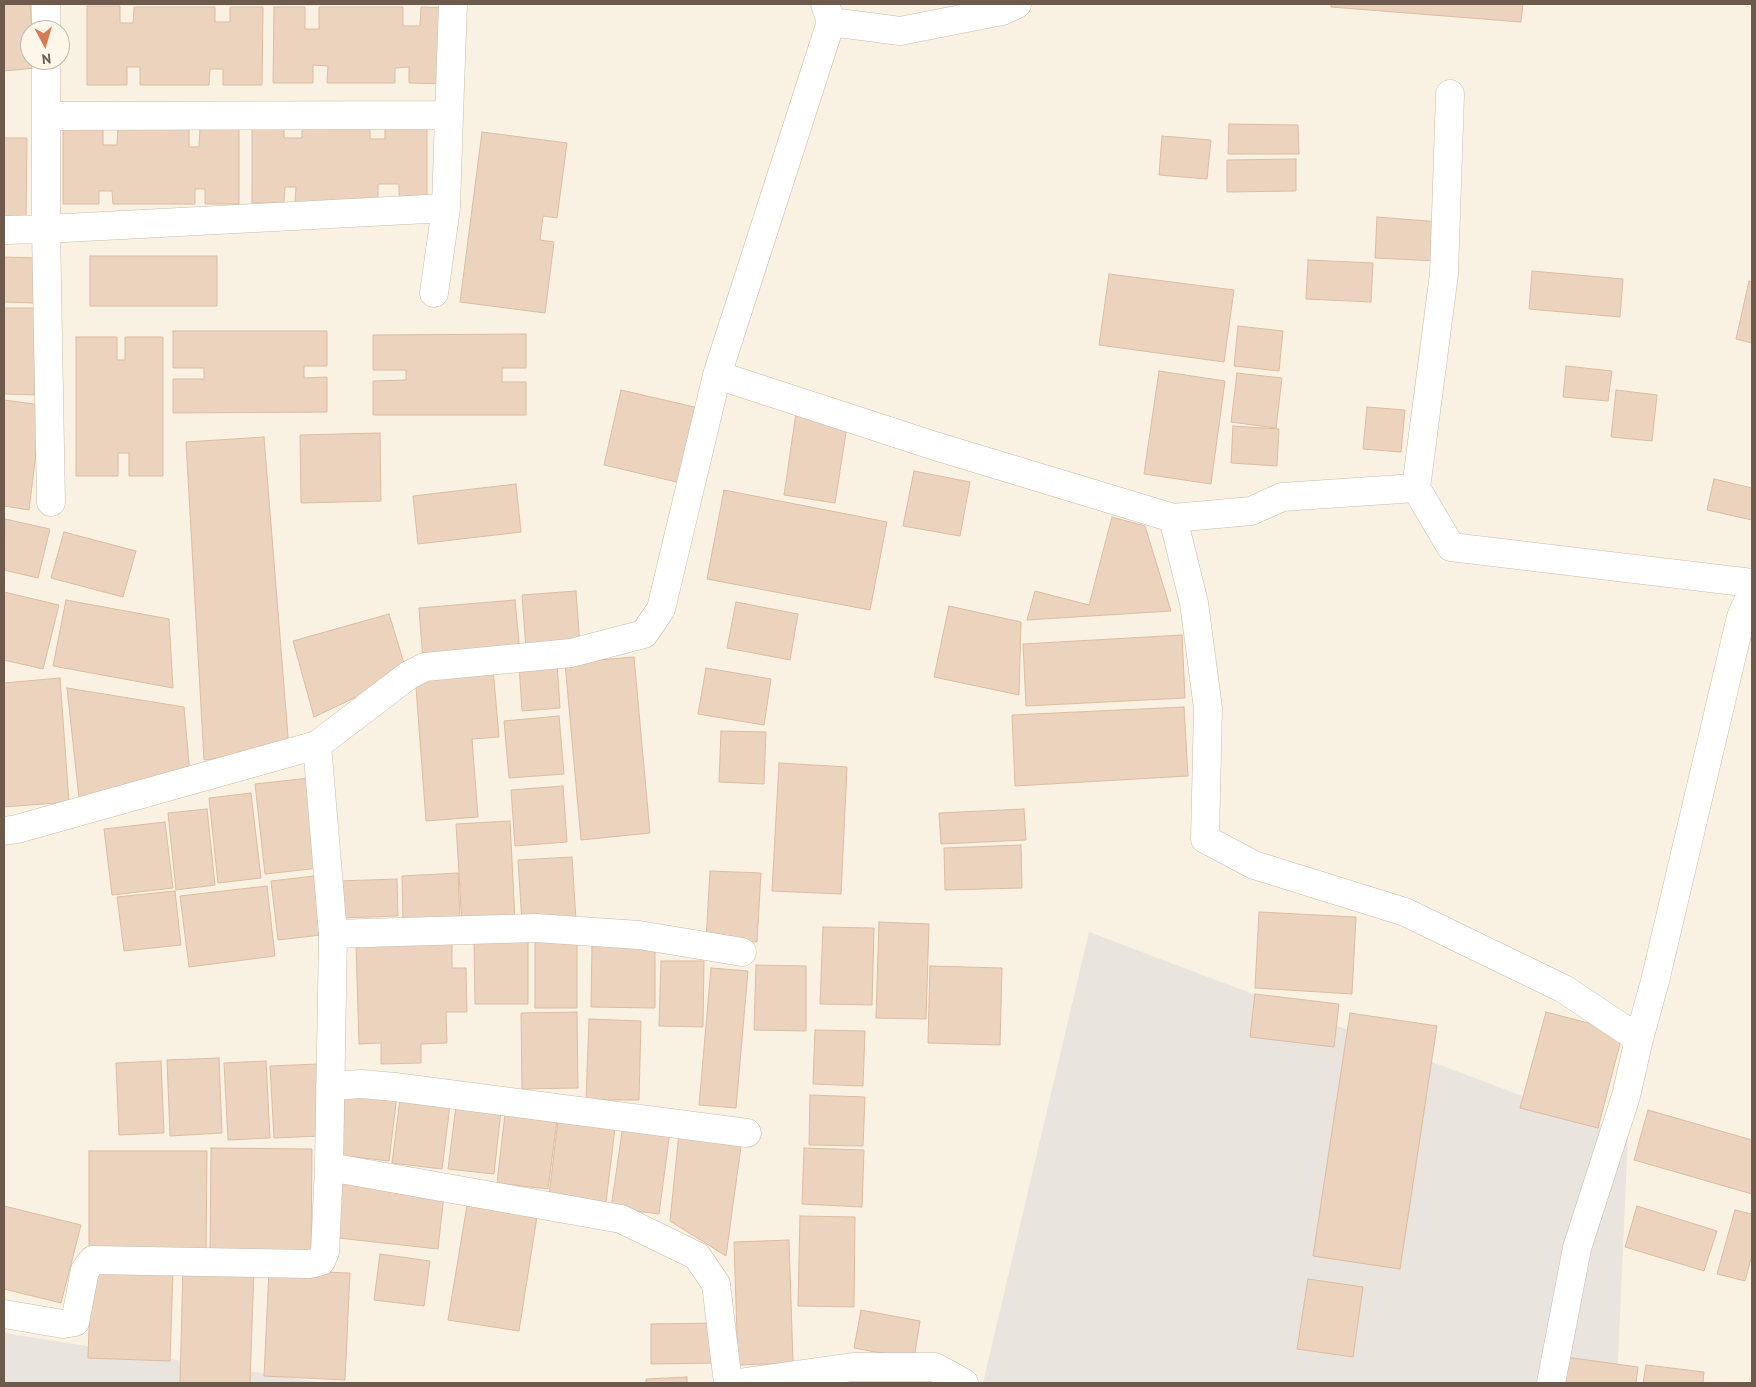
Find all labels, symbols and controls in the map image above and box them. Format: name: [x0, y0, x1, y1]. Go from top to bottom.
north arrow: [20, 20, 70, 70]
text: N: [41, 49, 52, 68]

